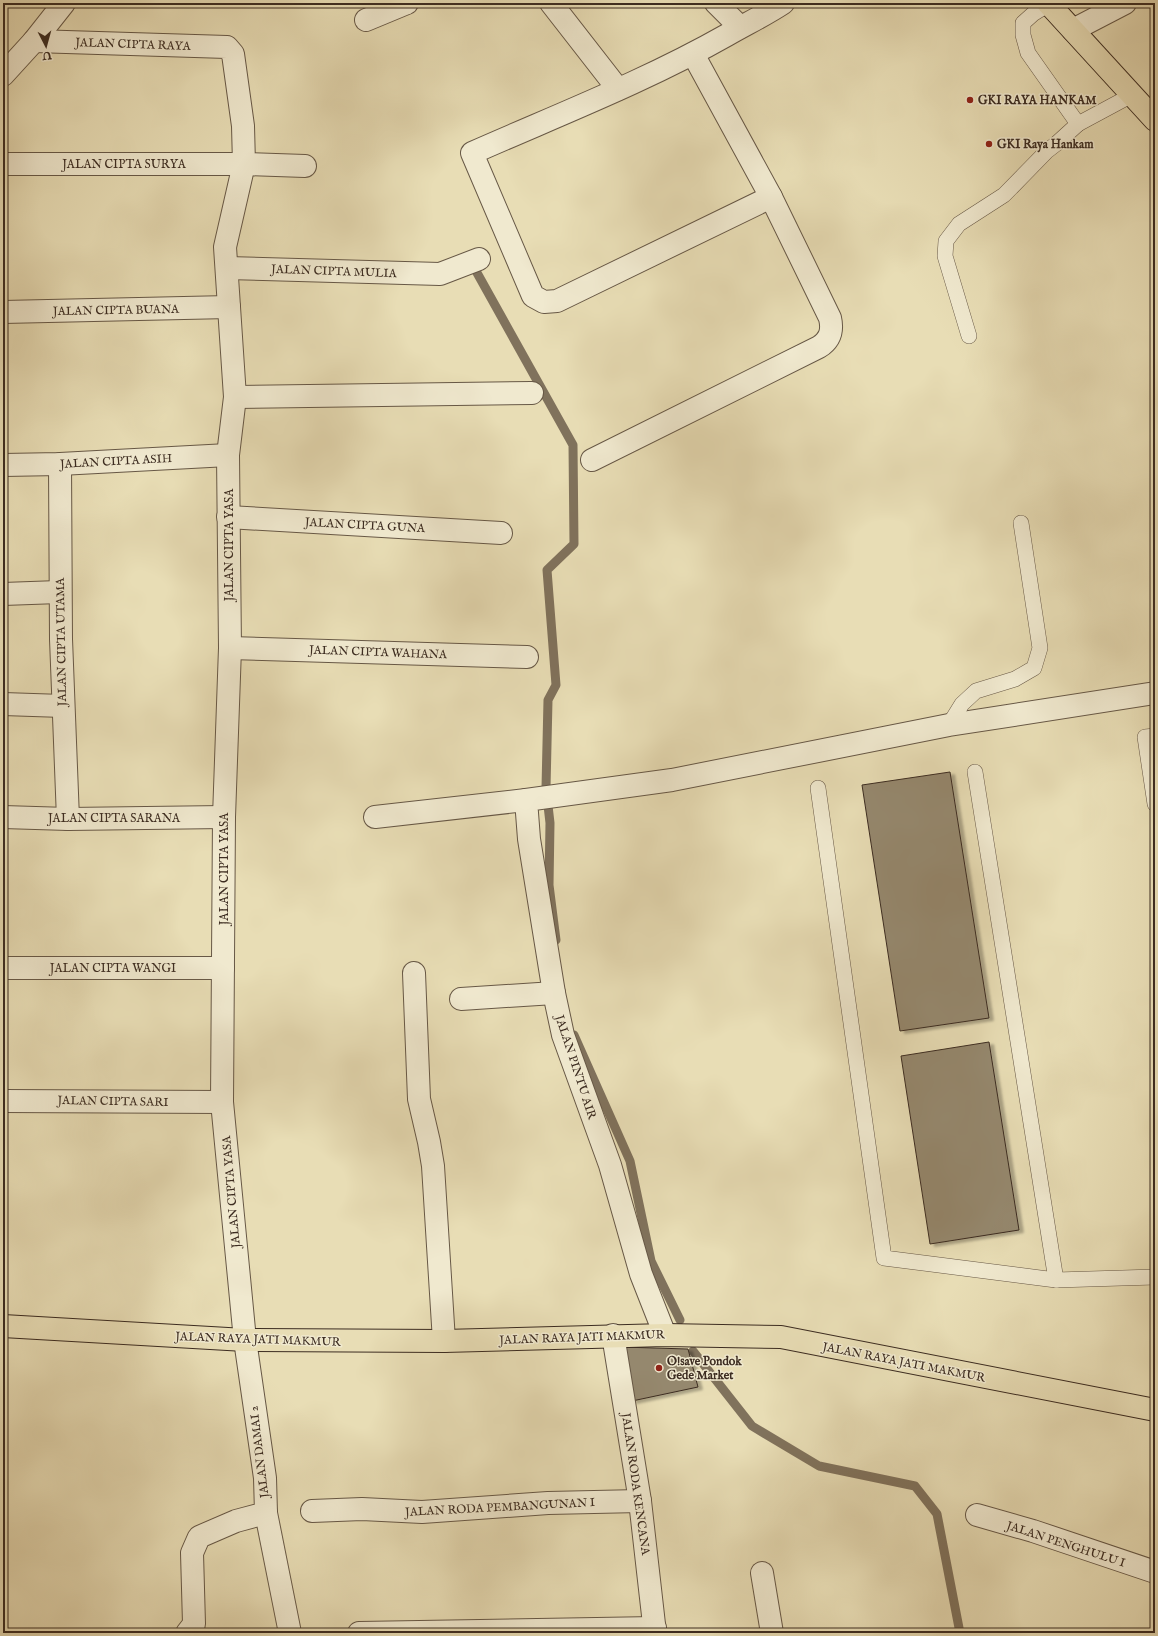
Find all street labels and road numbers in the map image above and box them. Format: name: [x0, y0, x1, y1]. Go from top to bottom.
street label: JALAN CIPTA RAYA: [73, 35, 192, 55]
street label: JALAN CIPTA SURYA: [60, 157, 187, 173]
street label: JALAN CIPTA MULIA: [269, 262, 398, 282]
street label: JALAN CIPTA BUANA: [51, 302, 180, 320]
street label: JALAN CIPTA ASIH: [58, 451, 172, 473]
street label: JALAN CIPTA YASA: [222, 488, 238, 603]
street label: JALAN CIPTA GUNA: [303, 515, 426, 537]
street label: JALAN CIPTA UTAMA: [53, 577, 71, 708]
street label: JALAN CIPTA WAHANA: [307, 643, 448, 663]
street label: JALAN CIPTA SARANA: [46, 811, 181, 827]
street label: JALAN CIPTA YASA: [217, 812, 233, 927]
street label: JALAN CIPTA WANGI: [48, 961, 176, 977]
street label: JALAN PINTU AIR: [550, 1011, 600, 1122]
street label: JALAN CIPTA SARI: [55, 1093, 169, 1111]
street label: JALAN CIPTA YASA: [219, 1134, 245, 1251]
street label: JALAN RAYA JATI MAKMUR: [497, 1327, 666, 1349]
street label: JALAN RAYA JATI MAKMUR: [173, 1329, 342, 1351]
street label: JALAN RAYA JATI MAKMUR: [819, 1339, 987, 1387]
street label: JALAN DAMAI 2: [246, 1405, 274, 1501]
street label: JALAN RODA KENCANA: [617, 1410, 653, 1557]
street label: JALAN RODA PEMBANGUNAN I: [403, 1495, 595, 1521]
street label: JALAN PENGHULU I: [1002, 1518, 1127, 1572]

